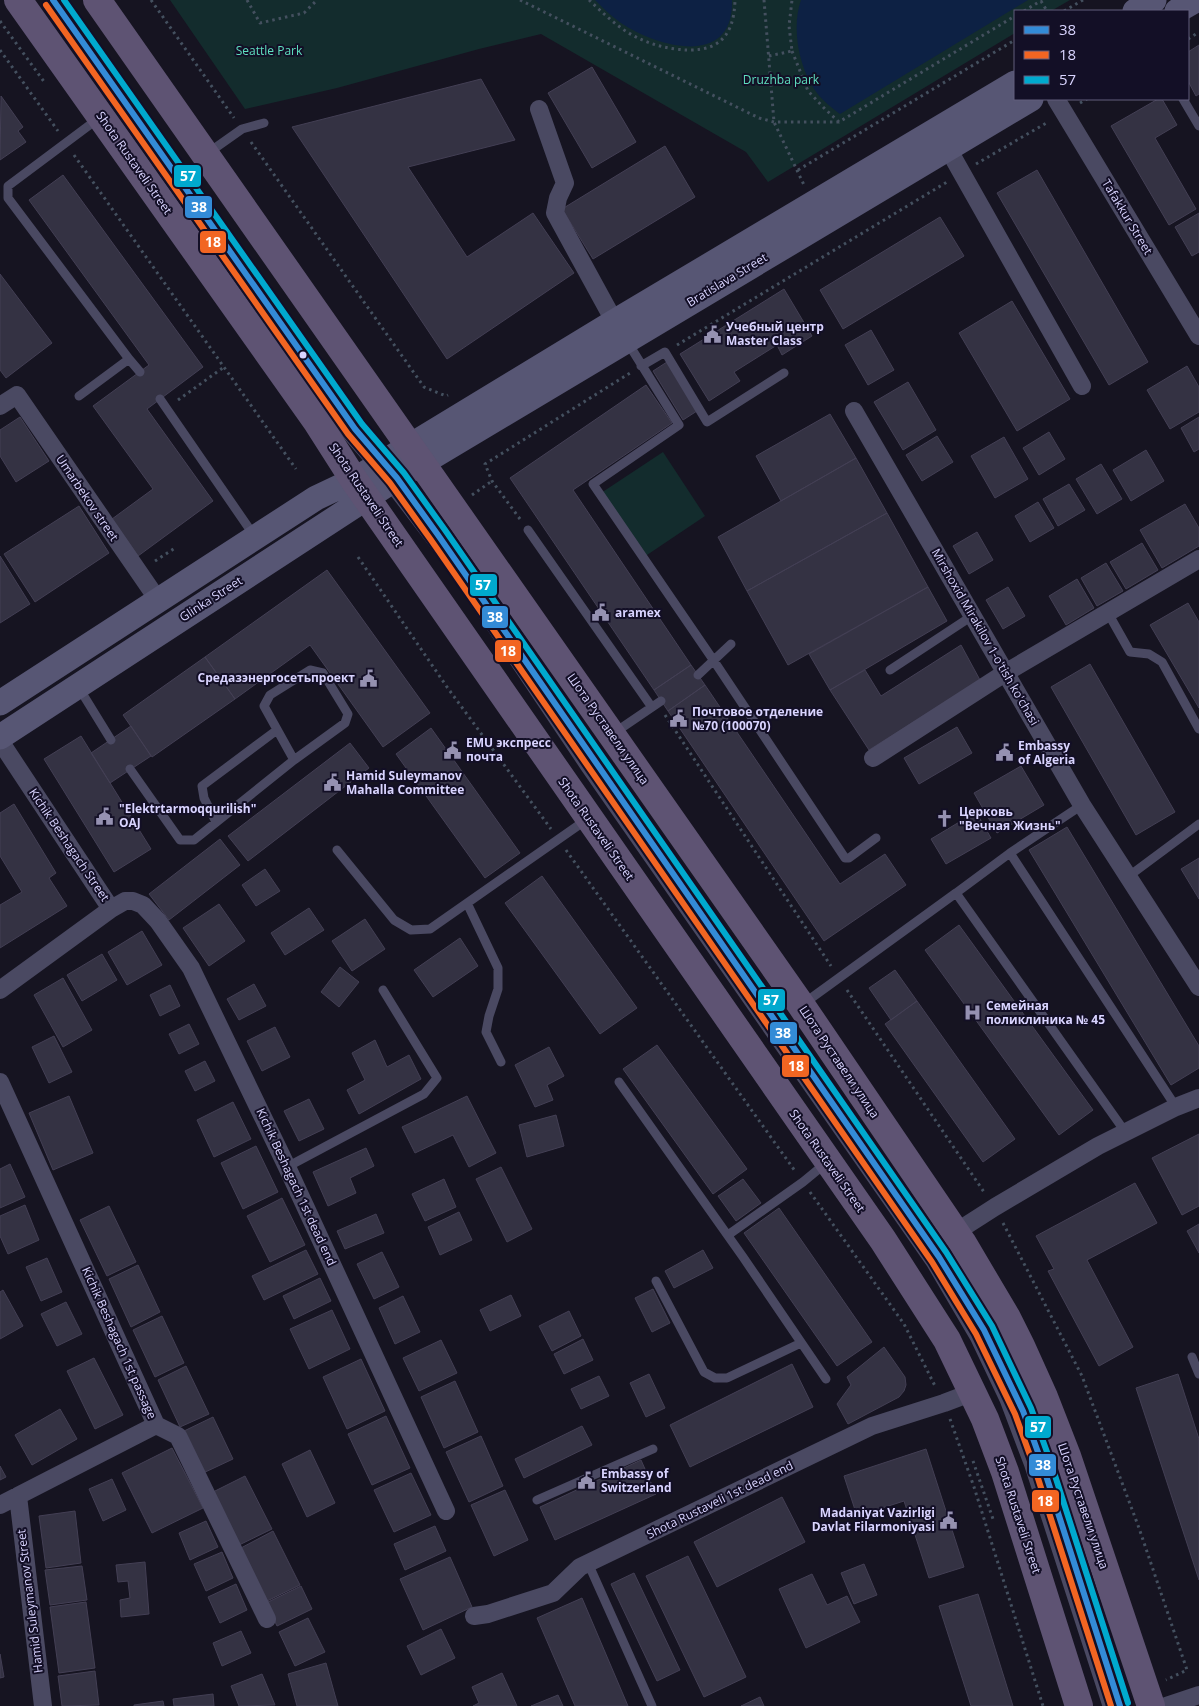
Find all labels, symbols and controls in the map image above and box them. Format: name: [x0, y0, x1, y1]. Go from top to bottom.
legend: [1014, 10, 1189, 100]
text: 38: [1059, 19, 1076, 39]
park label: Seattle Park: [236, 42, 303, 59]
text: 18: [1059, 44, 1076, 64]
text: 57: [1059, 69, 1076, 89]
park label: Druzhba park: [743, 71, 820, 88]
street label: Shota Rustaveli Street: [92, 108, 176, 218]
line badge: 57: [173, 164, 202, 188]
text: 57: [180, 166, 196, 185]
street label: Tafakkur Street: [1098, 176, 1157, 258]
line badge: 38: [184, 195, 213, 219]
text: 38: [191, 197, 207, 216]
line badge: 18: [199, 230, 227, 254]
text: 18: [205, 232, 221, 251]
street label: Bratislava Street: [683, 249, 770, 310]
place label: Учебный центр Master Class: [726, 318, 824, 349]
public building icon: Учебный центр Master Class: [702, 324, 722, 344]
unlabelled marker: [298, 350, 308, 360]
street label: Shota Rustaveli Street: [325, 439, 408, 550]
street label: Umarbekov street: [52, 451, 123, 544]
street label: Mirshoxid Mirakilov 1-o'tish ko'chasi: [928, 545, 1043, 728]
street label: Glinka Street: [176, 572, 245, 625]
line badge: 57: [469, 573, 498, 597]
text: 57: [475, 575, 491, 594]
public building icon: aramex: [591, 603, 611, 623]
place label: aramex: [615, 604, 661, 621]
line badge: 38: [481, 605, 509, 629]
text: 38: [487, 607, 503, 626]
line badge: 18: [494, 639, 522, 663]
text: 18: [500, 641, 516, 660]
public building icon: Средазэнергосетьпроект: [359, 668, 379, 688]
place label: Средазэнергосетьпроект: [198, 669, 355, 686]
street label: Шота Руставели улица: [564, 670, 653, 788]
place label: Почтовое отделение №70 (100070): [692, 703, 823, 734]
public building icon: Почтовое отделение №70 (100070): [668, 709, 688, 729]
place label: EMU экспресс почта: [466, 734, 551, 765]
place label: Embassy of Algeria: [1018, 737, 1075, 768]
public building icon: EMU экспресс почта: [442, 740, 462, 760]
public building icon: Embassy of Algeria: [994, 743, 1014, 763]
place label: Hamid Suleymanov Mahalla Committee: [346, 767, 464, 798]
public building icon: Hamid Suleymanov Mahalla Committee: [322, 773, 342, 793]
street label: Shota Rustaveli Street: [554, 774, 638, 884]
street label: Kichik Beshagach Street: [25, 785, 114, 905]
place label: "Elektrtarmoqqurilish" OAJ: [119, 800, 256, 831]
place label: Церковь "Вечная Жизнь": [959, 803, 1061, 834]
public building icon: "Elektrtarmoqqurilish" OAJ: [95, 806, 115, 826]
church icon: Церковь "Вечная Жизнь": [935, 809, 955, 829]
line badge: 57: [757, 988, 786, 1012]
text: 57: [763, 990, 779, 1009]
place label: Семейная поликлиника № 45: [986, 997, 1105, 1028]
street label: Шота Руставели улица: [795, 1002, 883, 1121]
hospital icon: Семейная поликлиника № 45: [962, 1003, 982, 1023]
line badge: 38: [769, 1021, 798, 1045]
text: 38: [775, 1023, 791, 1042]
line badge: 18: [781, 1054, 810, 1078]
text: 18: [788, 1056, 804, 1075]
street label: Kichik Beshagach 1st dead end: [252, 1105, 341, 1268]
street label: Shota Rustaveli Street: [785, 1106, 869, 1216]
street label: Kichik Beshagach 1st passage: [78, 1264, 161, 1422]
line badge: 57: [1024, 1415, 1052, 1439]
text: 57: [1030, 1417, 1046, 1436]
street label: Шота Руставели улица: [1054, 1441, 1113, 1571]
line badge: 38: [1028, 1453, 1057, 1477]
street label: Shota Rustaveli Street: [992, 1454, 1045, 1576]
text: 38: [1035, 1455, 1051, 1474]
street label: Shota Rustaveli 1st dead end: [644, 1457, 796, 1543]
place label: Embassy of Switzerland: [601, 1465, 672, 1496]
public building icon: Embassy of Switzerland: [577, 1471, 597, 1491]
line badge: 18: [1031, 1489, 1060, 1513]
text: 18: [1037, 1491, 1053, 1510]
place label: Madaniyat Vazirligi Davlat Filarmoniyasi: [812, 1504, 935, 1535]
public building icon: Madaniyat Vazirligi Davlat Filarmoniyasi: [939, 1510, 959, 1530]
street label: Hamid Suleymanov Street: [12, 1528, 47, 1674]

